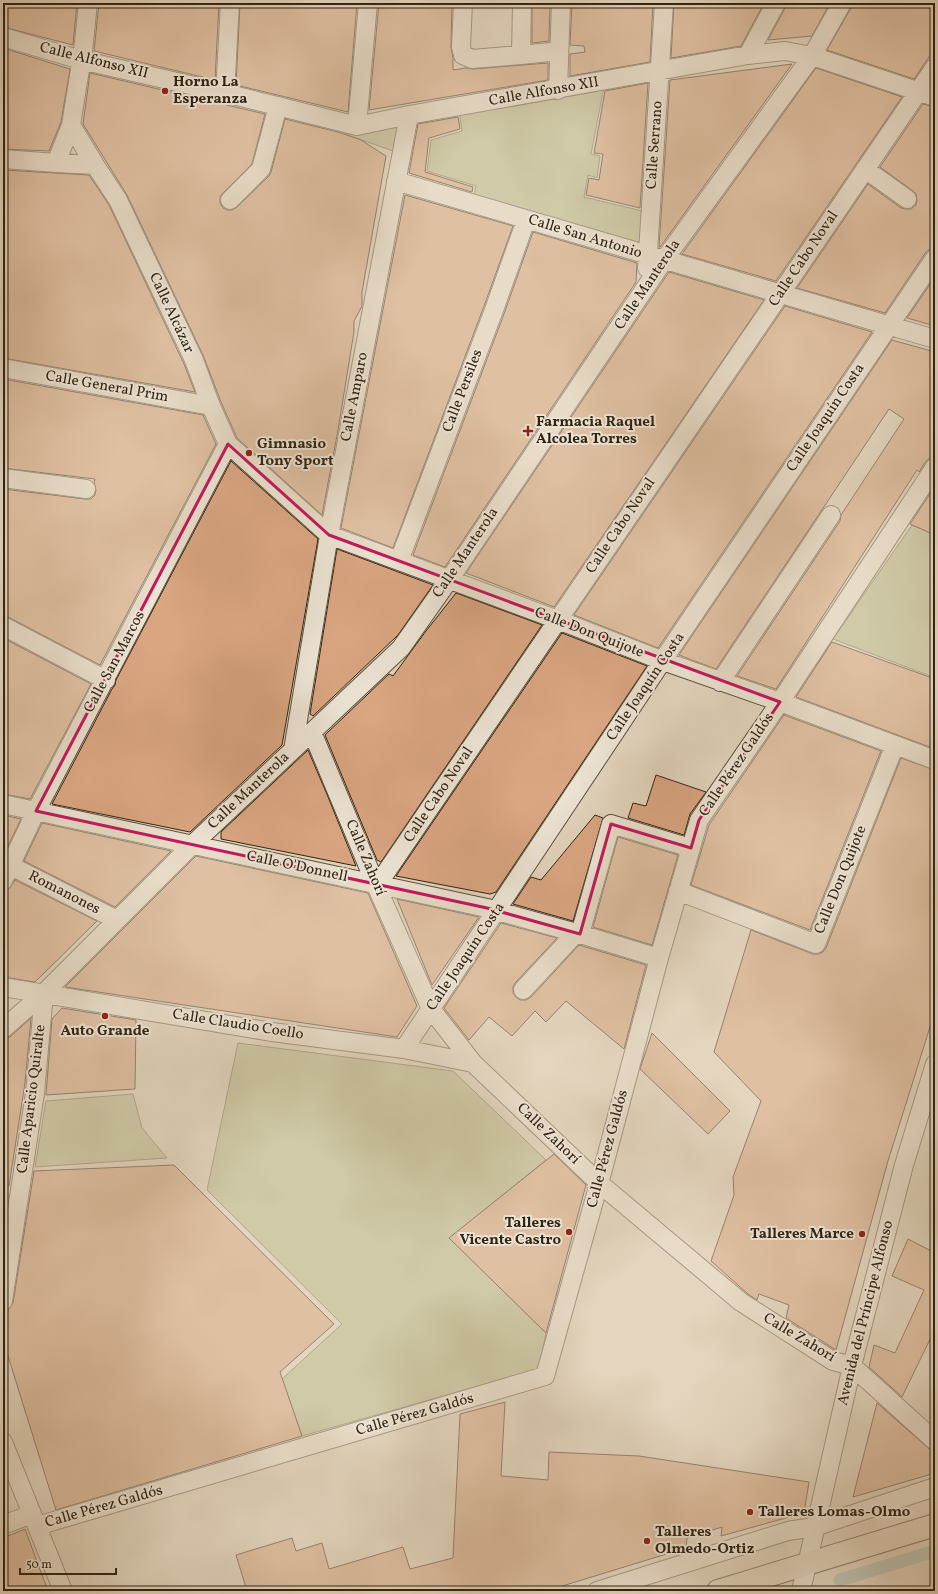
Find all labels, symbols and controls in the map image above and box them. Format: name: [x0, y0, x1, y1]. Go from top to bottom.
street label: Calle Alfonso XII: [37, 37, 151, 85]
place label: Horno La Esperanza: [173, 72, 247, 110]
street label: Calle Alfonso XII: [487, 72, 601, 112]
marker: Horno La Esperanza: [160, 86, 170, 96]
street label: Calle Serrano: [641, 100, 669, 190]
street label: Calle Cabo Noval: [764, 207, 844, 311]
street label: Calle San Antonio: [525, 210, 645, 264]
street label: Calle Manterola: [610, 236, 686, 334]
street label: Calle Alcázar: [143, 269, 199, 357]
street label: Calle Persiles: [438, 347, 488, 435]
street label: Calle Amparo: [336, 351, 374, 443]
street label: Calle Joaquín Costa: [782, 360, 870, 476]
street label: Calle General Prim: [44, 366, 170, 408]
place label: Farmacia Raquel Alcolea Torres: [536, 412, 655, 450]
marker: Farmacia Raquel Alcolea Torres: [523, 426, 533, 436]
place label: Gimnasio Tony Sport: [257, 434, 334, 472]
marker: Gimnasio Tony Sport: [244, 448, 254, 458]
street label: Calle Cabo Noval: [581, 474, 661, 578]
street label: Calle Manterola: [428, 504, 504, 602]
street label: Calle Don Quijote: [531, 603, 647, 663]
street label: Calle San Marcos: [79, 607, 151, 717]
street label: Calle Joaquín Costa: [602, 629, 690, 745]
street label: Calle Pérez Galdós: [694, 709, 780, 821]
street label: Calle Cabo Noval: [399, 743, 479, 847]
street label: Calle Manterola: [203, 748, 295, 834]
street label: Calle Zahorí: [340, 817, 391, 900]
street label: Calle Don Quijote: [810, 823, 872, 937]
street label: Calle O'Donnell: [244, 846, 350, 888]
street label: Romanones: [24, 866, 104, 920]
street label: Calle Joaquín Costa: [422, 899, 510, 1015]
street label: Calle Claudio Coello: [171, 1004, 305, 1046]
marker: Auto Grande: [100, 1011, 110, 1021]
place label: Auto Grande: [61, 1021, 150, 1042]
street label: Calle Aparicio Quiralte: [12, 1023, 52, 1175]
street label: Calle Pérez Galdós: [582, 1088, 634, 1210]
street label: Calle Zahorí: [512, 1098, 585, 1170]
place label: Talleres Vicente Castro: [460, 1213, 561, 1251]
street label: Avenida del Príncipe Alfonso: [833, 1218, 899, 1408]
place label: Talleres Marce: [750, 1224, 854, 1245]
marker: Talleres Vicente Castro: [564, 1227, 574, 1237]
marker: Talleres Marce: [857, 1229, 867, 1239]
street label: Calle Zahorí: [759, 1308, 840, 1368]
street label: Calle Pérez Galdós: [354, 1388, 476, 1442]
street label: Calle Pérez Galdós: [43, 1480, 165, 1534]
place label: Talleres Lomas-Olmo: [758, 1502, 911, 1523]
marker: Talleres Lomas-Olmo: [745, 1507, 755, 1517]
place label: Talleres Olmedo-Ortiz: [655, 1522, 755, 1560]
marker: Talleres Olmedo-Ortiz: [642, 1536, 652, 1546]
scale bar: [20, 1550, 116, 1576]
text: 50 m: [26, 1557, 52, 1573]

